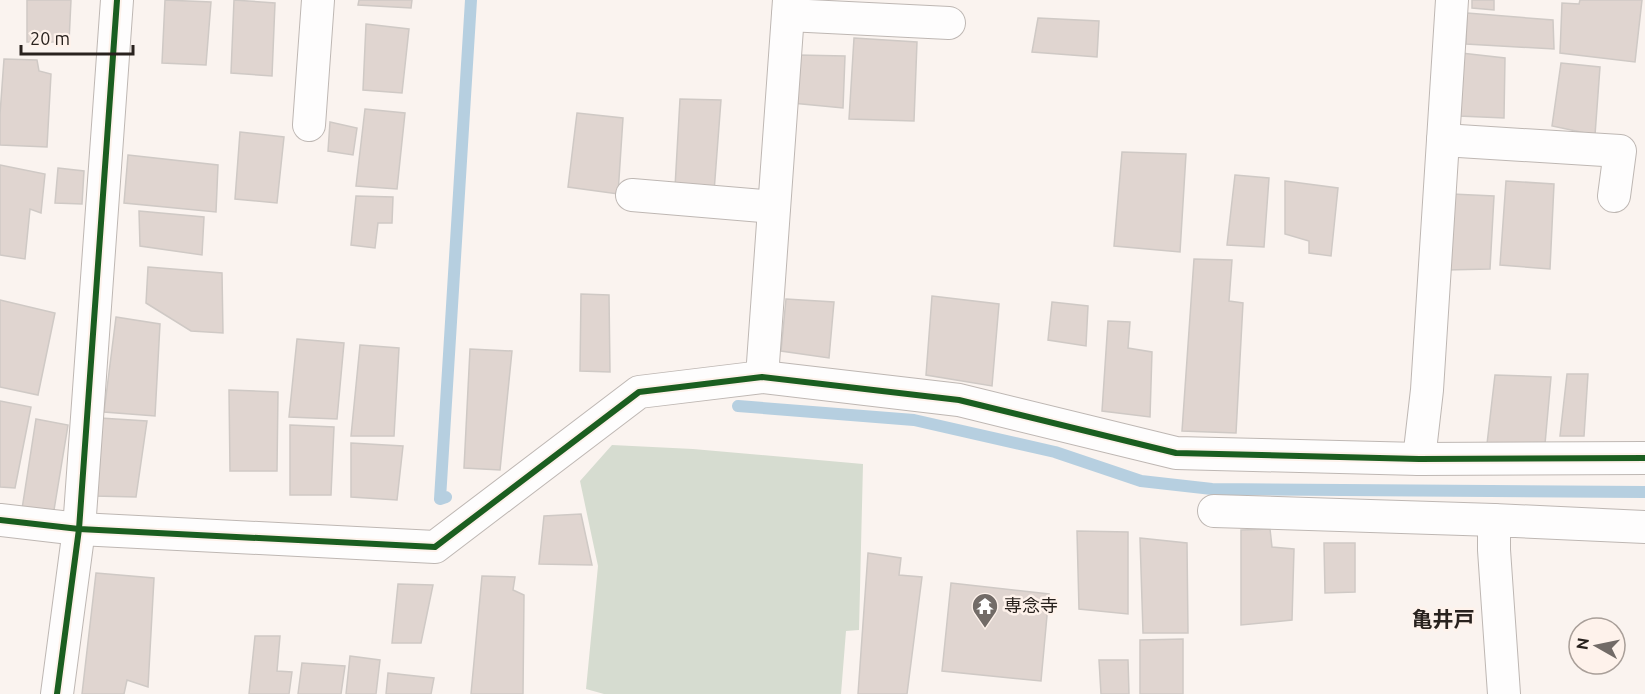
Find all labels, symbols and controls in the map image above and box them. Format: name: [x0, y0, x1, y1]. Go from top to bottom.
scale bar: [21, 18, 134, 56]
text: 20 m: [30, 28, 70, 48]
temple icon: 専念寺: [970, 591, 1000, 629]
place label: 専念寺: [1004, 595, 1058, 615]
district label: 亀井戸: [1412, 607, 1475, 631]
north arrow: [1567, 616, 1627, 676]
text: N: [1572, 636, 1592, 651]

